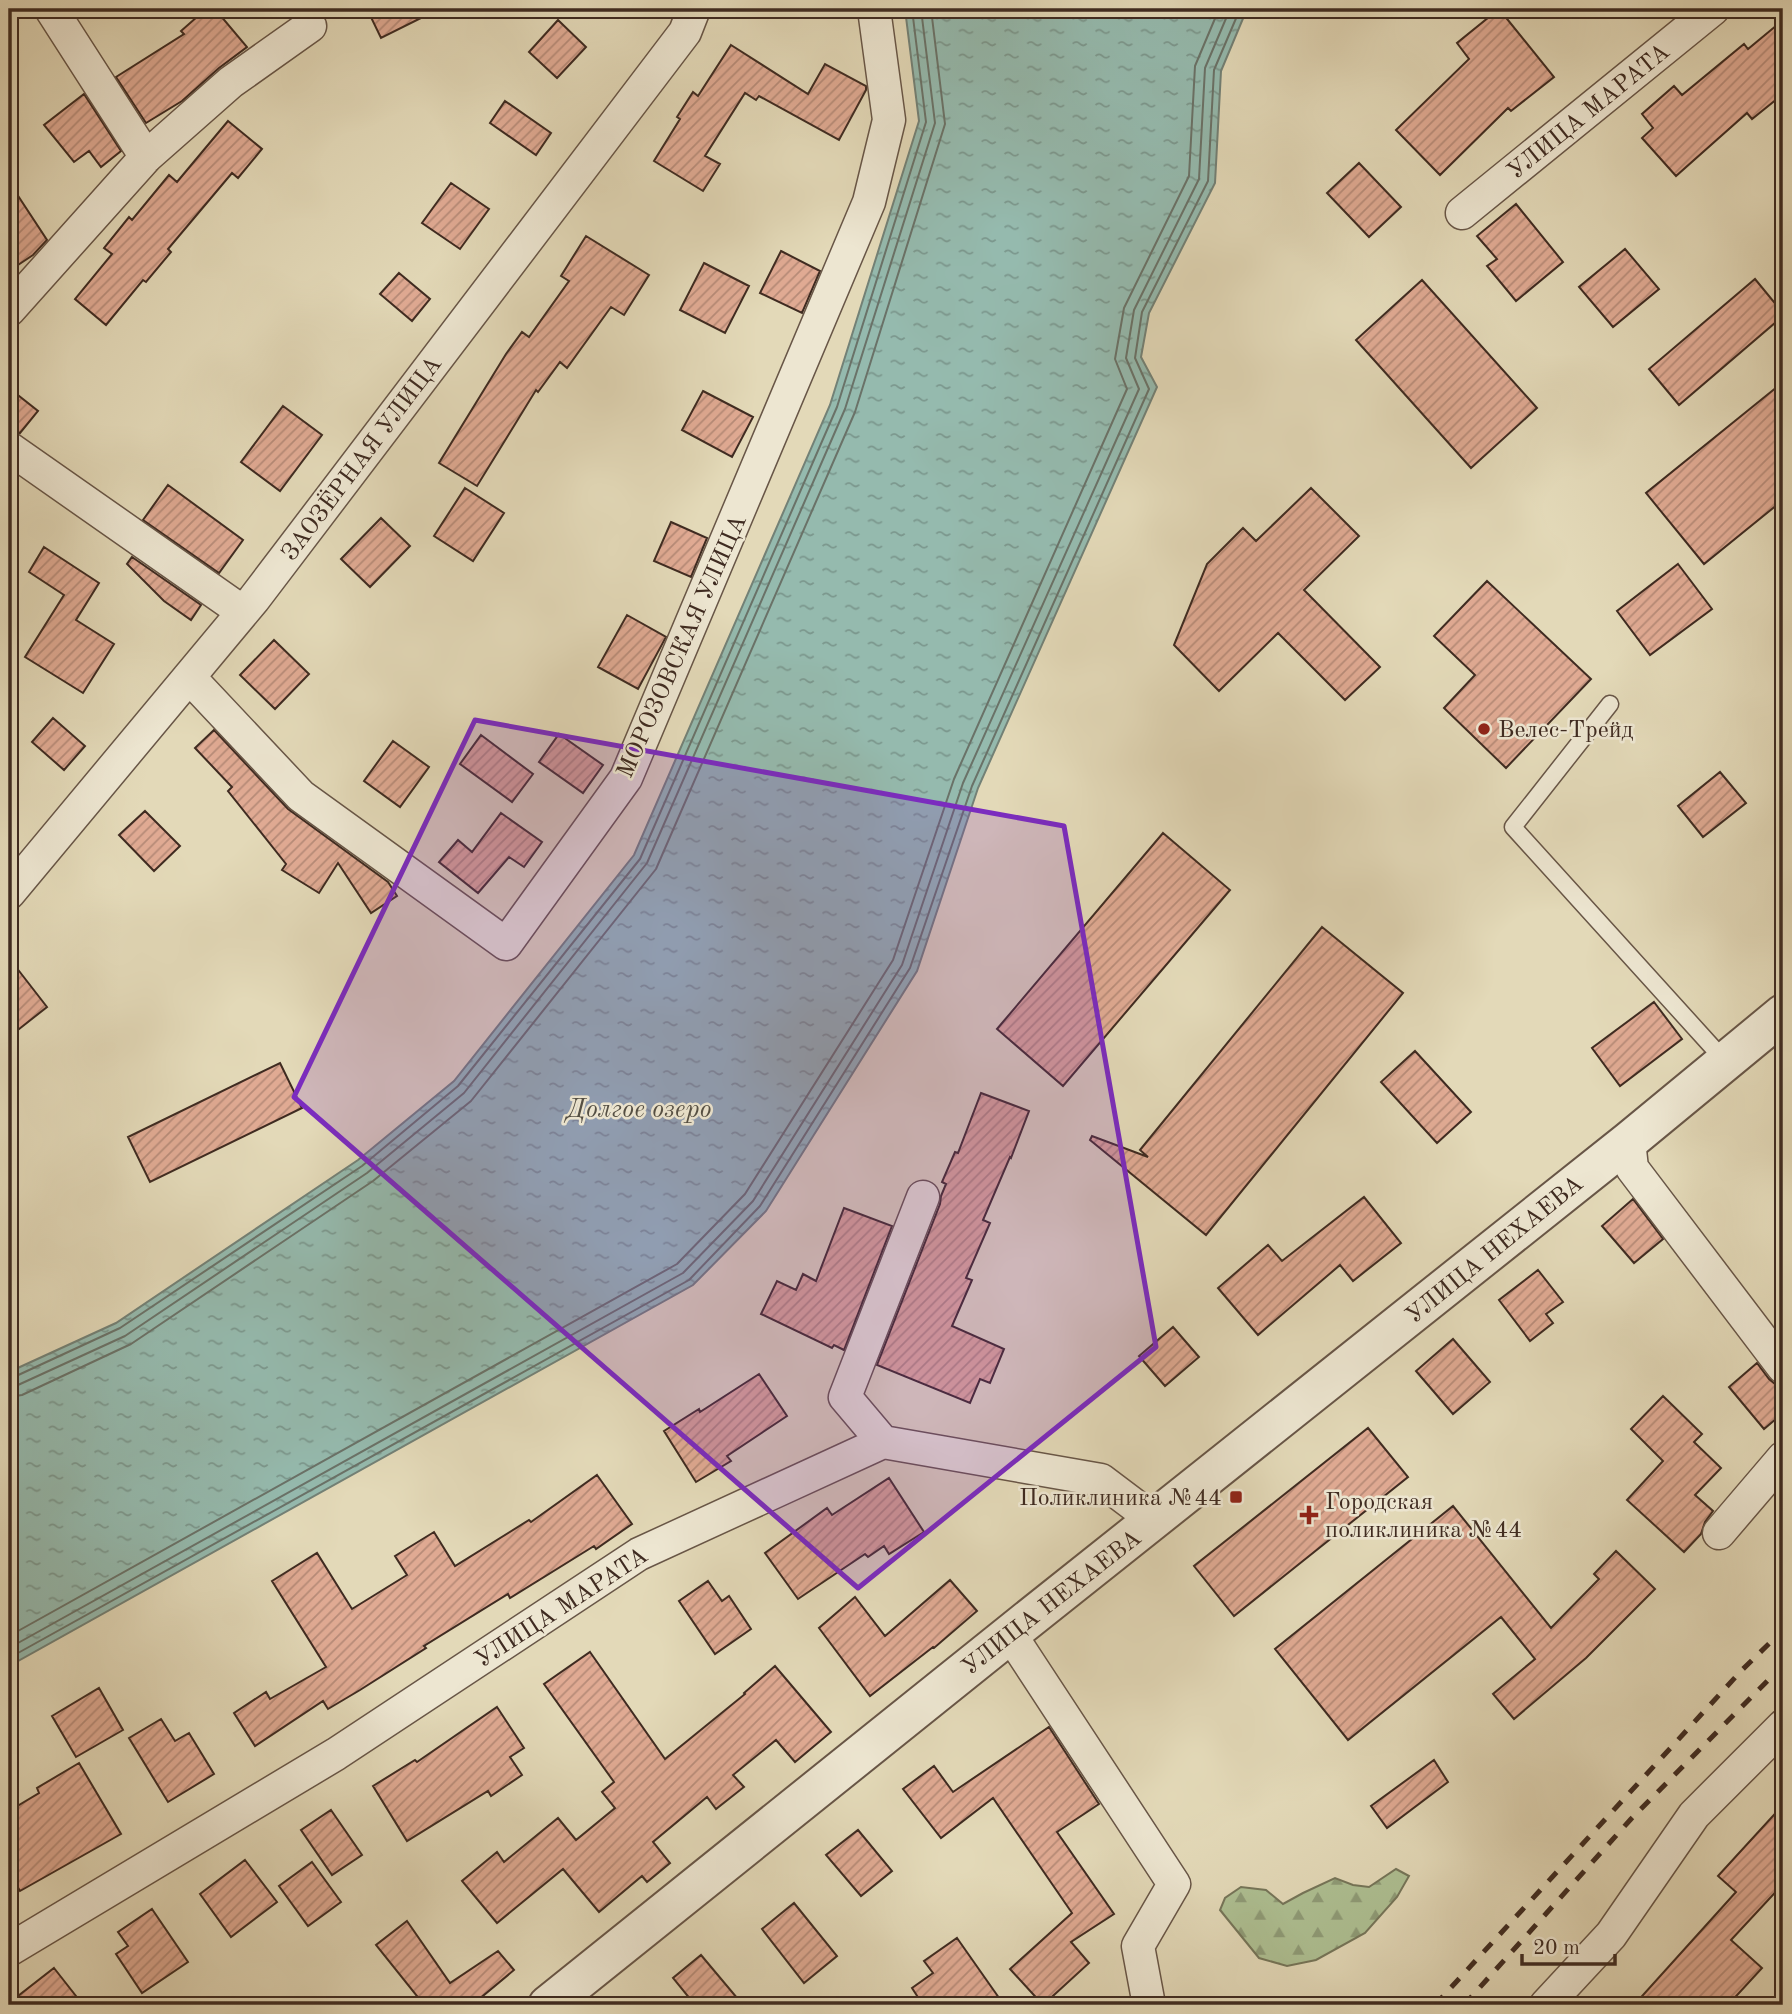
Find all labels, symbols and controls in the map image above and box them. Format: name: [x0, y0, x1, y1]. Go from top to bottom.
street label: УЛИЦА МАРАТА: [1504, 40, 1675, 185]
street label: ЗАОЗЁРНАЯ УЛИЦА: [276, 351, 447, 566]
street label: МОРОЗОВСКАЯ УЛИЦА: [614, 512, 752, 782]
place label: Велес-Трейд: [1498, 719, 1634, 743]
marker: Велес-Трейд: [1476, 721, 1492, 737]
water label: Долгое озеро: [563, 1097, 712, 1123]
street label: УЛИЦА НЕХАЕВА: [1402, 1172, 1588, 1329]
place label: Поликлиника №44: [1019, 1487, 1222, 1511]
marker: Поликлиника №44: [1228, 1489, 1244, 1505]
place label: Городская поликлиника №44: [1325, 1491, 1522, 1543]
marker: Городская поликлиника №44: [1299, 1505, 1319, 1525]
street label: УЛИЦА НЕХАЕВА: [958, 1526, 1146, 1681]
street label: УЛИЦА МАРАТА: [471, 1544, 653, 1673]
scale bar: [1522, 1923, 1615, 1967]
text: 20 m: [1533, 1938, 1580, 1959]

